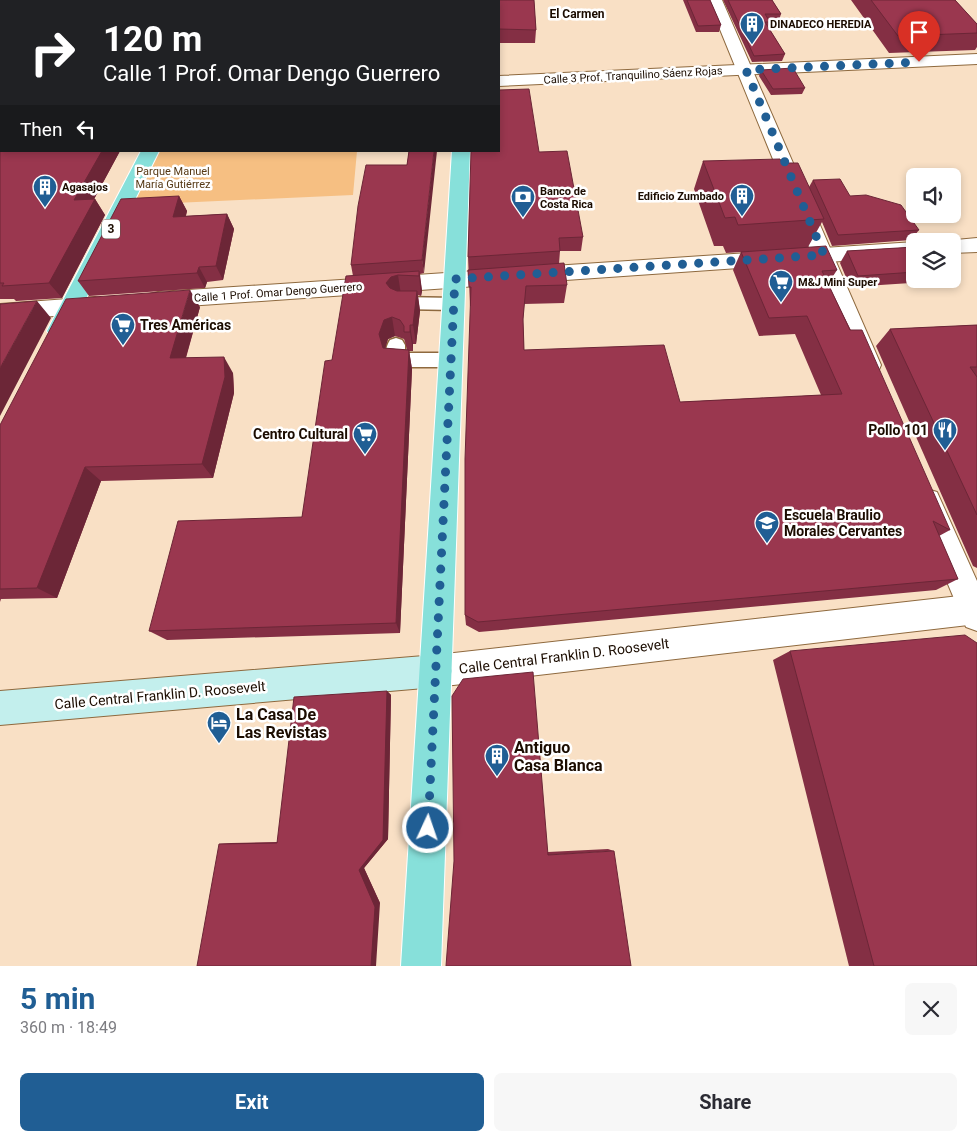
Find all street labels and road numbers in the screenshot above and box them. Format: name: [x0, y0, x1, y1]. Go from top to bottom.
street label: Calle 3 Prof. Tranquilino Sáenz Rojas: [543, 64, 723, 87]
road number: 3: [102, 220, 120, 238]
street label: Calle 1 Prof. Omar Dengo Guerrero: [193, 280, 363, 305]
street label: Calle Central Franklin D. Roosevelt: [458, 635, 670, 677]
street label: Calle Central Franklin D. Roosevelt: [54, 678, 267, 712]

